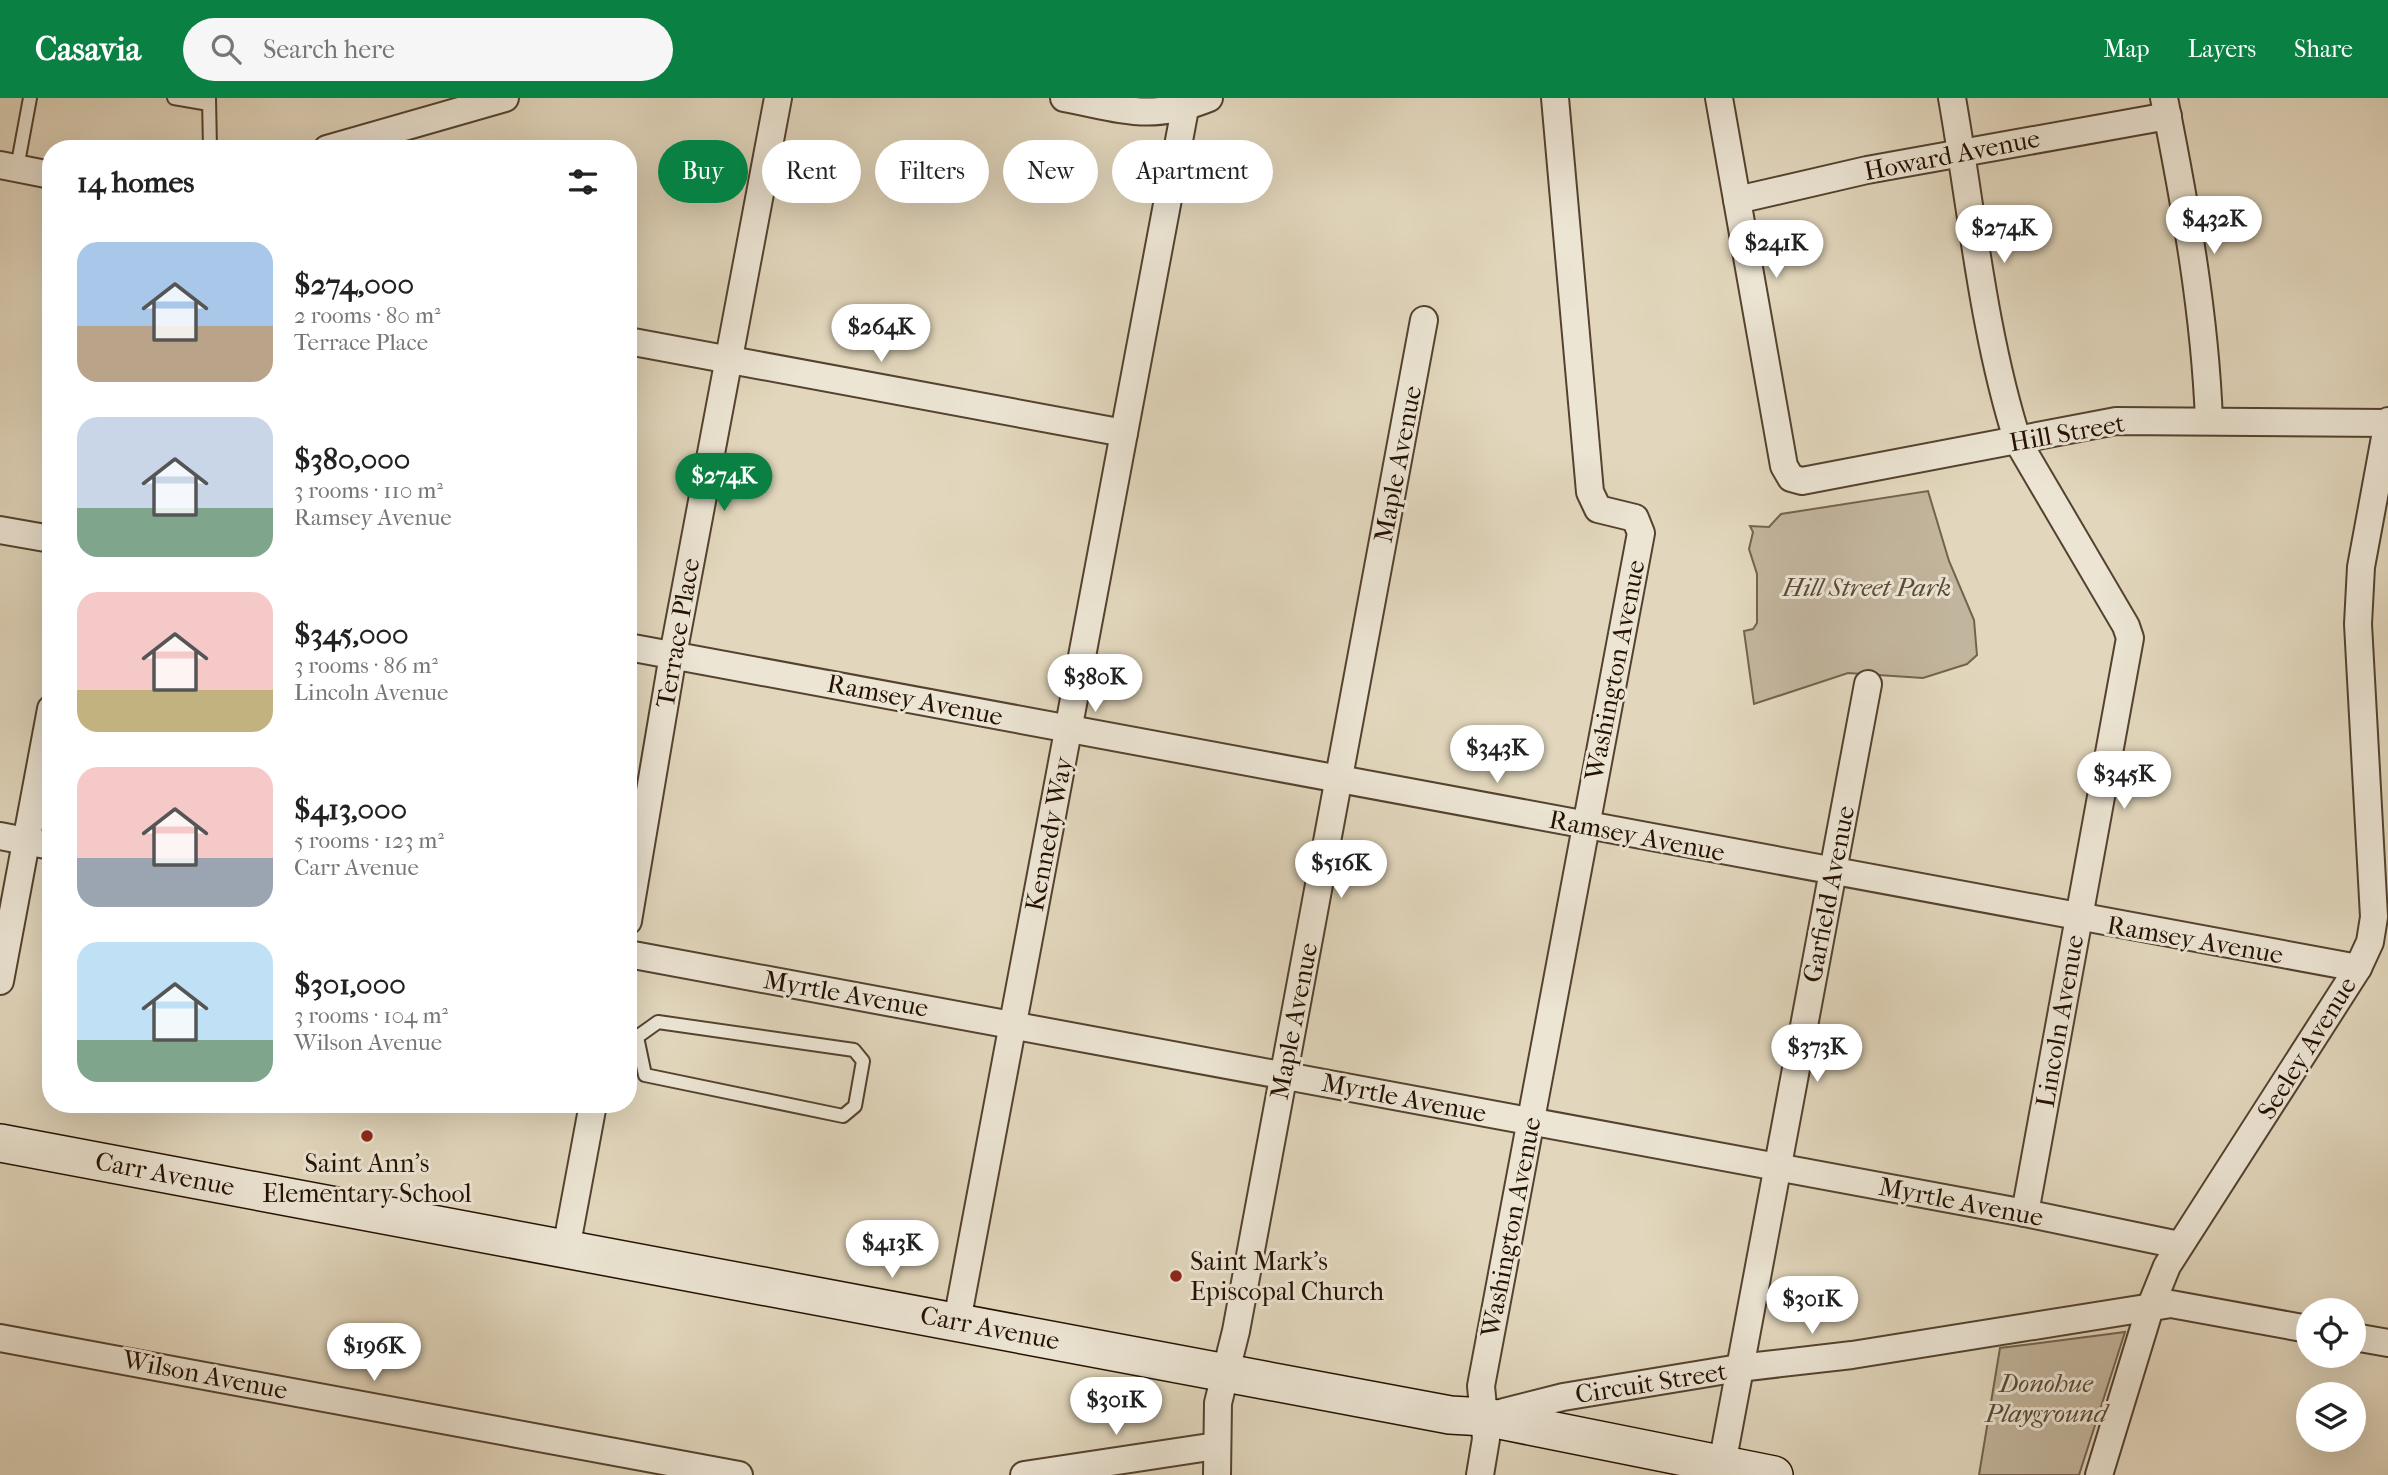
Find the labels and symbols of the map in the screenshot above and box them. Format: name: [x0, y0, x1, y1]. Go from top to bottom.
street label: Howard Avenue: [1862, 123, 2043, 187]
pin: $432K: [2165, 197, 2263, 256]
pin: $274K: [1955, 206, 2053, 265]
pin: $241K: [1727, 220, 1825, 280]
pin: $264K: [832, 304, 930, 364]
street label: Maple Avenue: [1368, 383, 1428, 545]
street label: Hill Street: [2007, 407, 2128, 458]
pin: $274K: [675, 454, 773, 513]
street label: Terrace Place: [650, 556, 706, 710]
street label: Washington Avenue: [1578, 557, 1652, 784]
park label: Hill Street Park: [1782, 572, 1951, 603]
pin: $380K: [1046, 654, 1144, 714]
street label: Ramsey Avenue: [825, 668, 1006, 732]
pin: $343K: [1448, 726, 1546, 785]
pin: $345K: [2075, 752, 2173, 811]
street label: Kennedy Way: [1019, 753, 1079, 914]
street label: Garfield Avenue: [1797, 803, 1861, 985]
street label: Ramsey Avenue: [1547, 804, 1728, 868]
pin: $516K: [1292, 840, 1390, 900]
street label: Ramsey Avenue: [2104, 909, 2286, 971]
street label: Lincoln Avenue: [2030, 932, 2090, 1110]
street label: Maple Avenue: [1264, 940, 1324, 1102]
street label: Myrtle Avenue: [761, 964, 931, 1024]
street label: Seeley Avenue: [2251, 971, 2363, 1125]
pin: $373K: [1768, 1024, 1866, 1084]
street label: Myrtle Avenue: [1319, 1067, 1489, 1129]
street label: Washington Avenue: [1474, 1114, 1548, 1341]
marker: Saint Ann's Elementary School: [359, 1128, 375, 1144]
street label: Carr Avenue: [93, 1145, 237, 1203]
place label: Saint Ann's Elementary School: [262, 1148, 472, 1209]
street label: Myrtle Avenue: [1876, 1171, 2046, 1233]
pin: $413K: [843, 1220, 941, 1280]
place label: Saint Mark's Episcopal Church: [1190, 1246, 1384, 1307]
marker: Saint Mark's Episcopal Church: [1168, 1268, 1184, 1284]
pin: $301K: [1763, 1276, 1861, 1336]
street label: Carr Avenue: [918, 1299, 1062, 1357]
pin: $196K: [325, 1324, 423, 1383]
street label: Wilson Avenue: [119, 1344, 290, 1406]
street label: Circuit Street: [1573, 1356, 1730, 1410]
park label: Donohue Playground: [1984, 1368, 2111, 1429]
pin: $301K: [1067, 1378, 1165, 1437]

